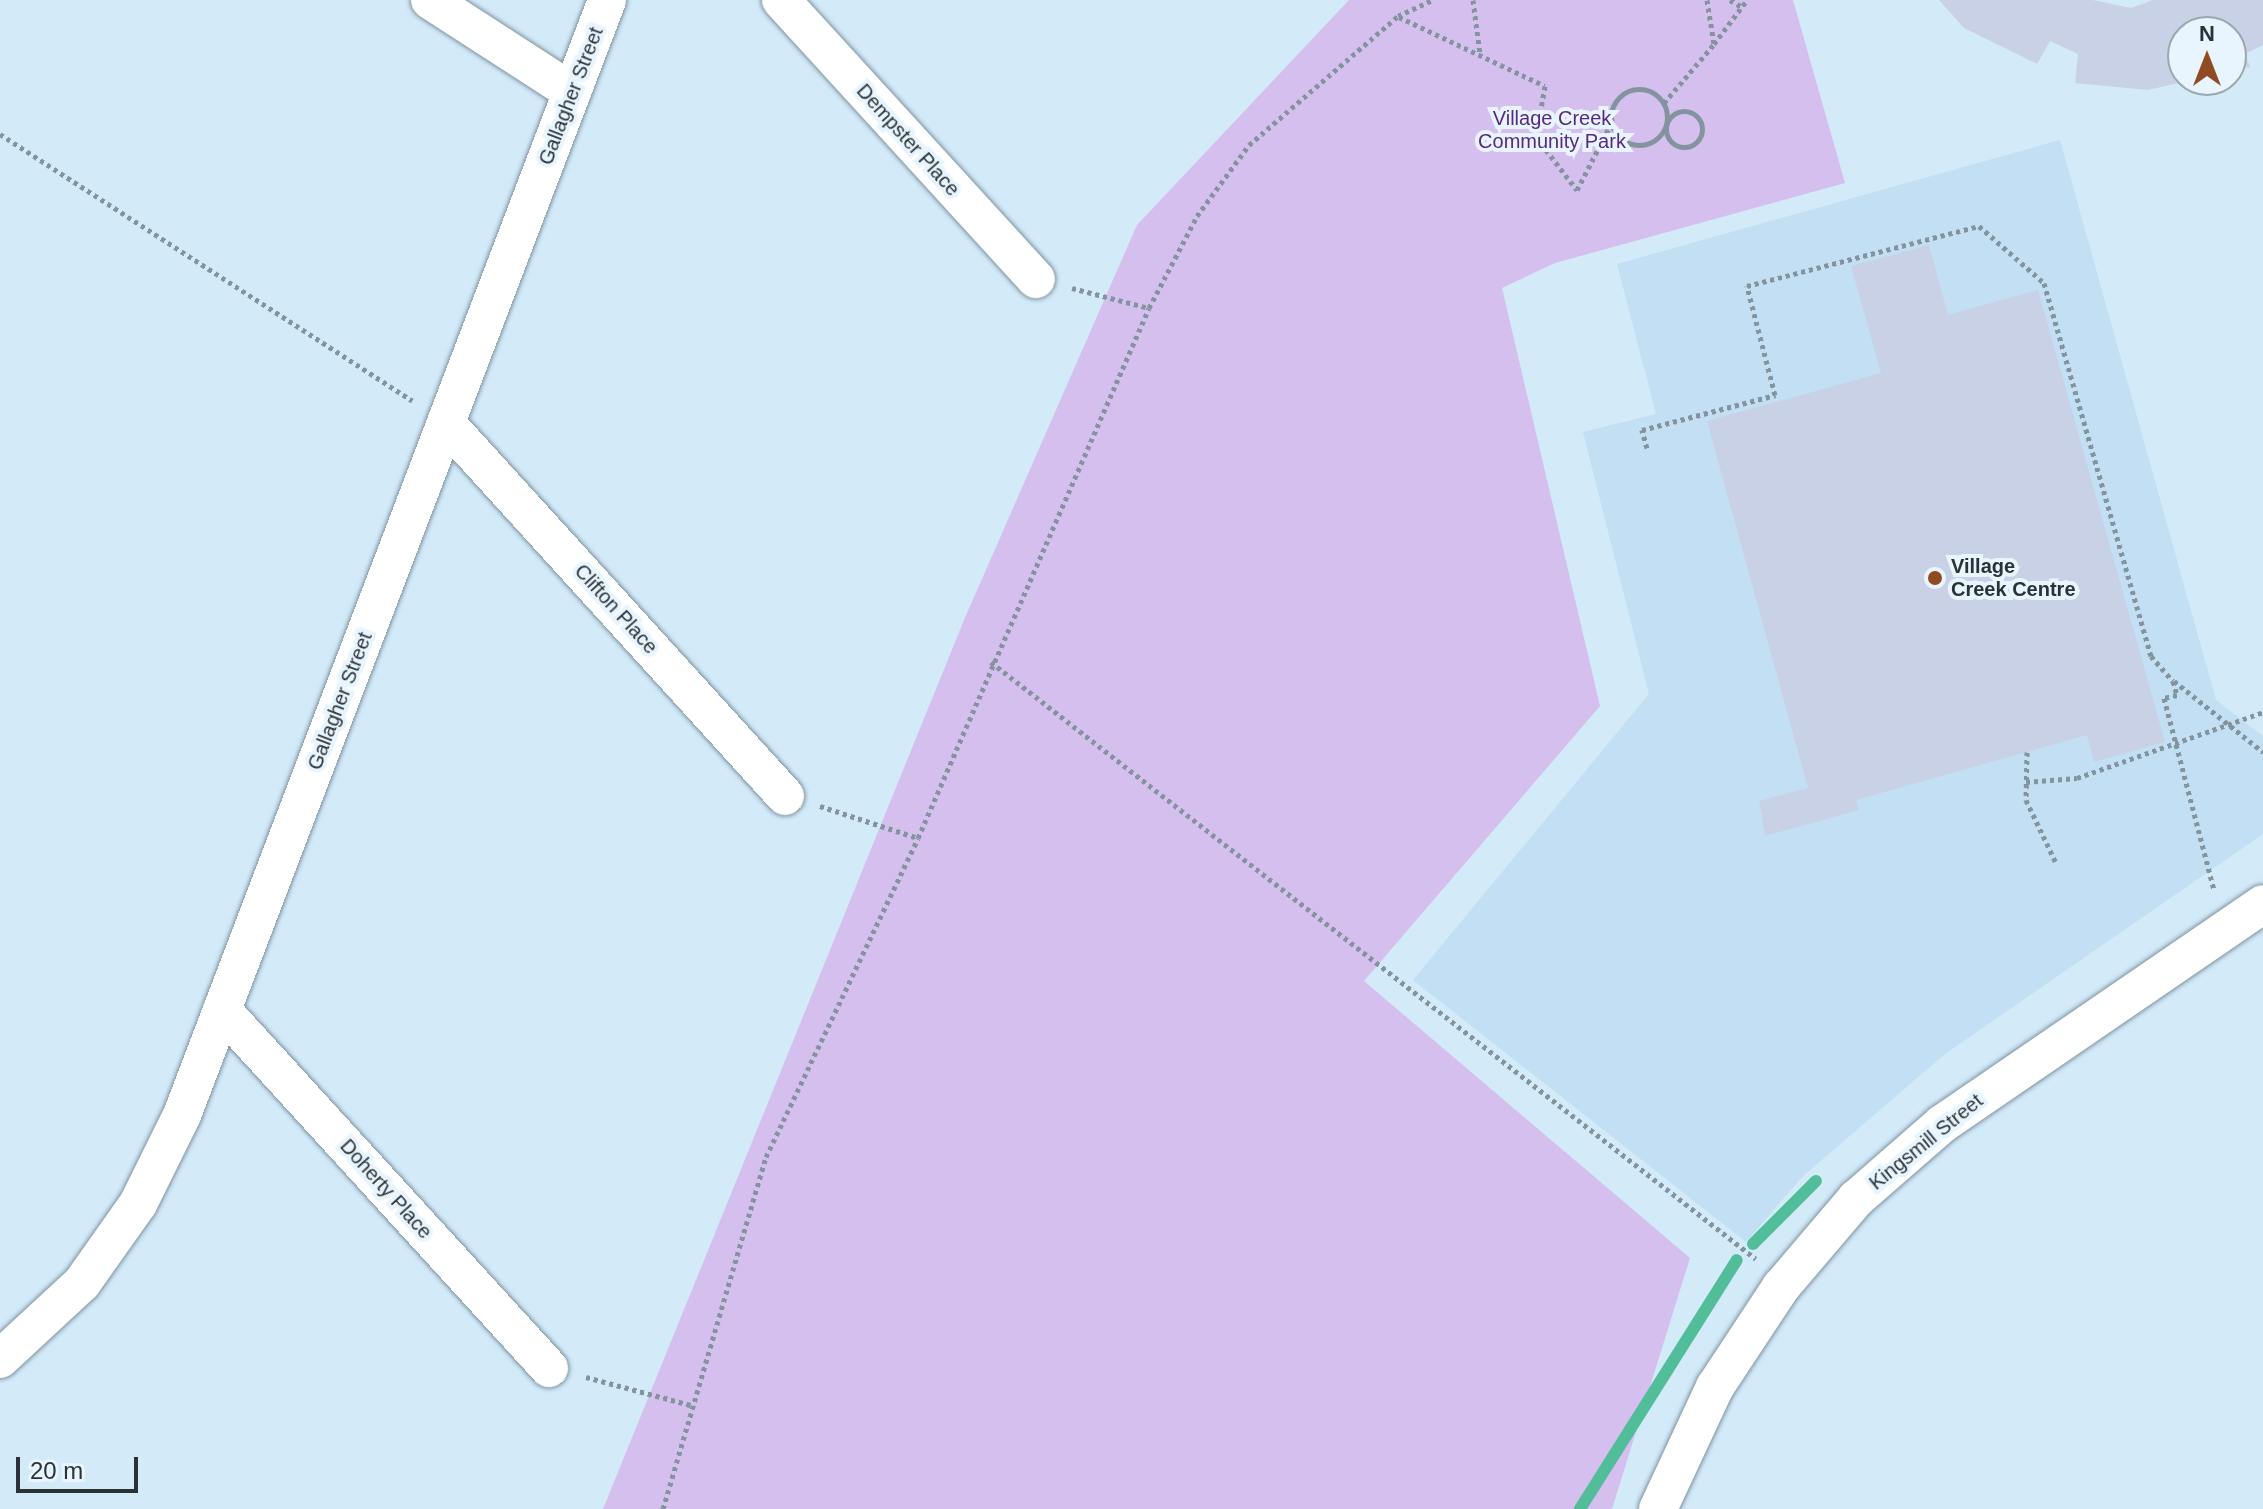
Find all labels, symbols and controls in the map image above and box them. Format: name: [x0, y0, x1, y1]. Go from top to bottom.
north arrow: [2167, 16, 2247, 96]
text: N: [2199, 21, 2215, 46]
street label: Gallagher Street: [534, 24, 608, 168]
street label: Dempster Place: [851, 79, 965, 201]
park label: Village Creek Community Park: [1478, 106, 1626, 153]
place label: Village Creek Centre: [1951, 554, 2076, 601]
street label: Clifton Place: [570, 559, 662, 659]
marker: Village Creek Centre: [1926, 569, 1944, 587]
street label: Gallagher Street: [303, 629, 377, 773]
street label: Kingsmill Street: [1864, 1089, 1988, 1195]
street label: Doherty Place: [335, 1134, 437, 1244]
scale bar: [20, 1441, 142, 1491]
text: 20 m: [30, 1457, 83, 1484]

